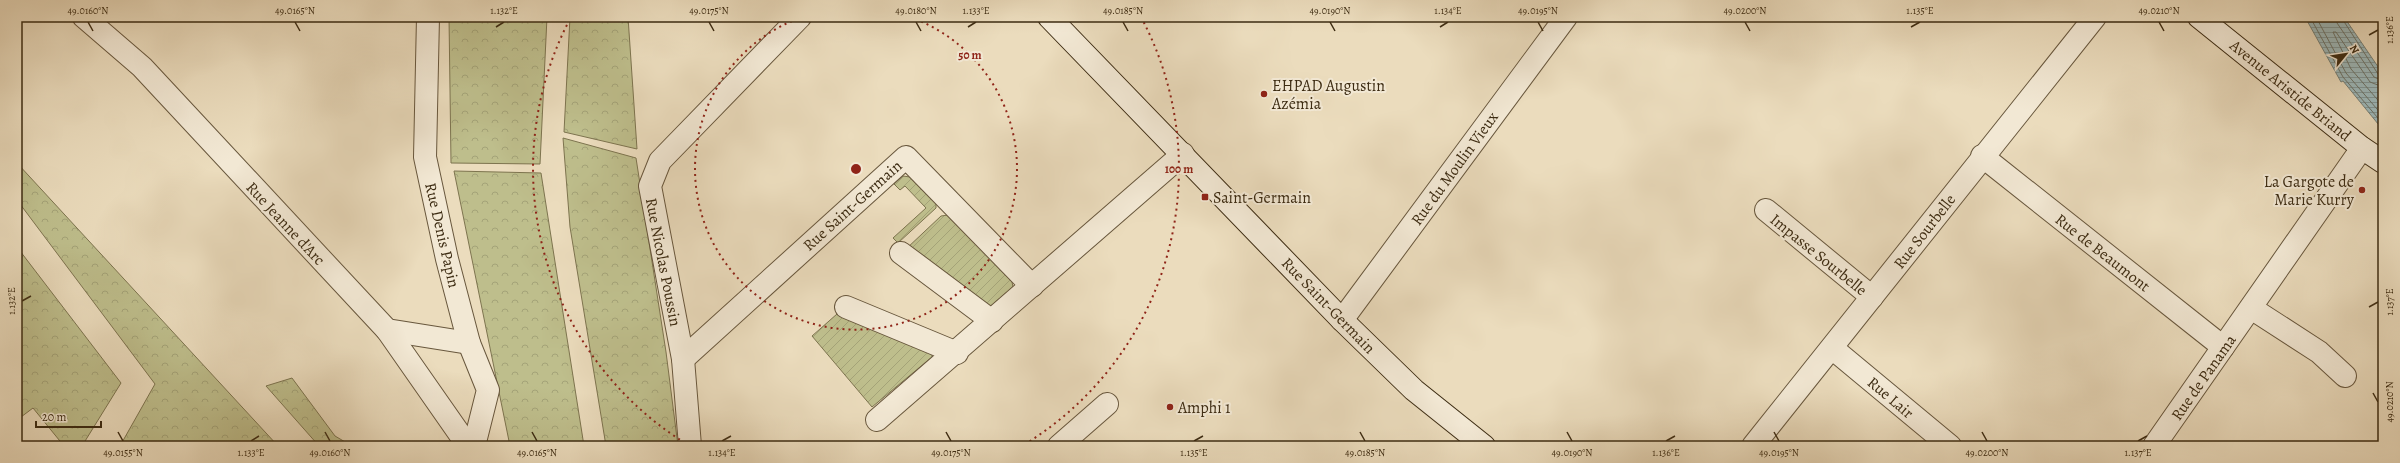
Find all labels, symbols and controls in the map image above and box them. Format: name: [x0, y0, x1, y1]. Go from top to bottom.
text: 49.0160°N: [67, 4, 109, 17]
text: 49.0165°N: [275, 4, 315, 17]
text: 1.132°E: [490, 4, 518, 17]
text: 49.0175°N: [689, 4, 729, 17]
text: 49.0180°N: [895, 4, 937, 17]
text: 1.133°E: [962, 4, 990, 17]
text: 49.0185°N: [1103, 4, 1143, 17]
text: 49.0190°N: [1310, 4, 1350, 17]
text: 1.134°E: [1434, 4, 1462, 17]
text: 49.0195°N: [1518, 4, 1558, 17]
text: 49.0200°N: [1723, 4, 1767, 17]
text: 1.135°E: [1906, 4, 1934, 17]
text: 49.0210°N: [2138, 4, 2180, 17]
text: 1.136°E: [2383, 16, 2396, 44]
street label: Avenue Aristide Briand: [2224, 34, 2356, 147]
north arrow: [2326, 34, 2366, 74]
text: N: [2346, 42, 2363, 56]
text: 50 m: [958, 47, 982, 63]
place label: EHPAD Augustin Azémia: [1271, 75, 1385, 115]
marker: EHPAD Augustin Azémia: [1259, 89, 1269, 99]
street label: Rue du Moulin Vieux: [1406, 107, 1504, 230]
street label: Rue Saint-Germain: [798, 155, 907, 256]
text: 100 m: [1165, 161, 1193, 177]
centre of rings: [849, 162, 863, 176]
place label: La Gargote de Marie Kurry: [2264, 171, 2355, 211]
street label: Rue Jeanne d'Arc: [241, 177, 330, 270]
street label: Rue Denis Papin: [419, 180, 465, 290]
marker: La Gargote de Marie Kurry: [2357, 185, 2367, 195]
place label: Saint-Germain: [1213, 187, 1311, 209]
street label: Rue Sourbelle: [1889, 190, 1961, 274]
marker: Saint-Germain: [1200, 192, 1210, 202]
street label: Rue Nicolas Poussin: [640, 196, 686, 329]
street label: Impasse Sourbelle: [1765, 209, 1872, 301]
street label: Rue de Beaumont: [2050, 209, 2155, 297]
street label: Rue Saint-Germain: [1277, 253, 1380, 359]
text: 1.132°E: [5, 287, 18, 315]
text: 1.137°E: [2383, 288, 2396, 316]
street label: Rue de Panama: [2166, 330, 2242, 425]
street label: Rue Lair: [1862, 372, 1918, 424]
text: 49.0210°N: [2383, 381, 2396, 423]
place label: Amphi 1: [1177, 397, 1231, 419]
marker: Amphi 1: [1165, 402, 1175, 412]
scale bar: [36, 403, 101, 429]
text: 20 m: [42, 409, 66, 425]
text: 49.0155°N: [103, 446, 143, 459]
text: 1.133°E: [237, 446, 265, 459]
text: 49.0160°N: [309, 446, 351, 459]
text: 49.0165°N: [517, 446, 557, 459]
text: 1.134°E: [708, 446, 736, 459]
text: 49.0175°N: [931, 446, 971, 459]
text: 1.135°E: [1180, 446, 1208, 459]
text: 49.0185°N: [1345, 446, 1385, 459]
text: 49.0190°N: [1552, 446, 1592, 459]
text: 1.136°E: [1652, 446, 1680, 459]
text: 49.0195°N: [1759, 446, 1799, 459]
text: 49.0200°N: [1965, 446, 2009, 459]
text: 1.137°E: [2124, 446, 2152, 459]

